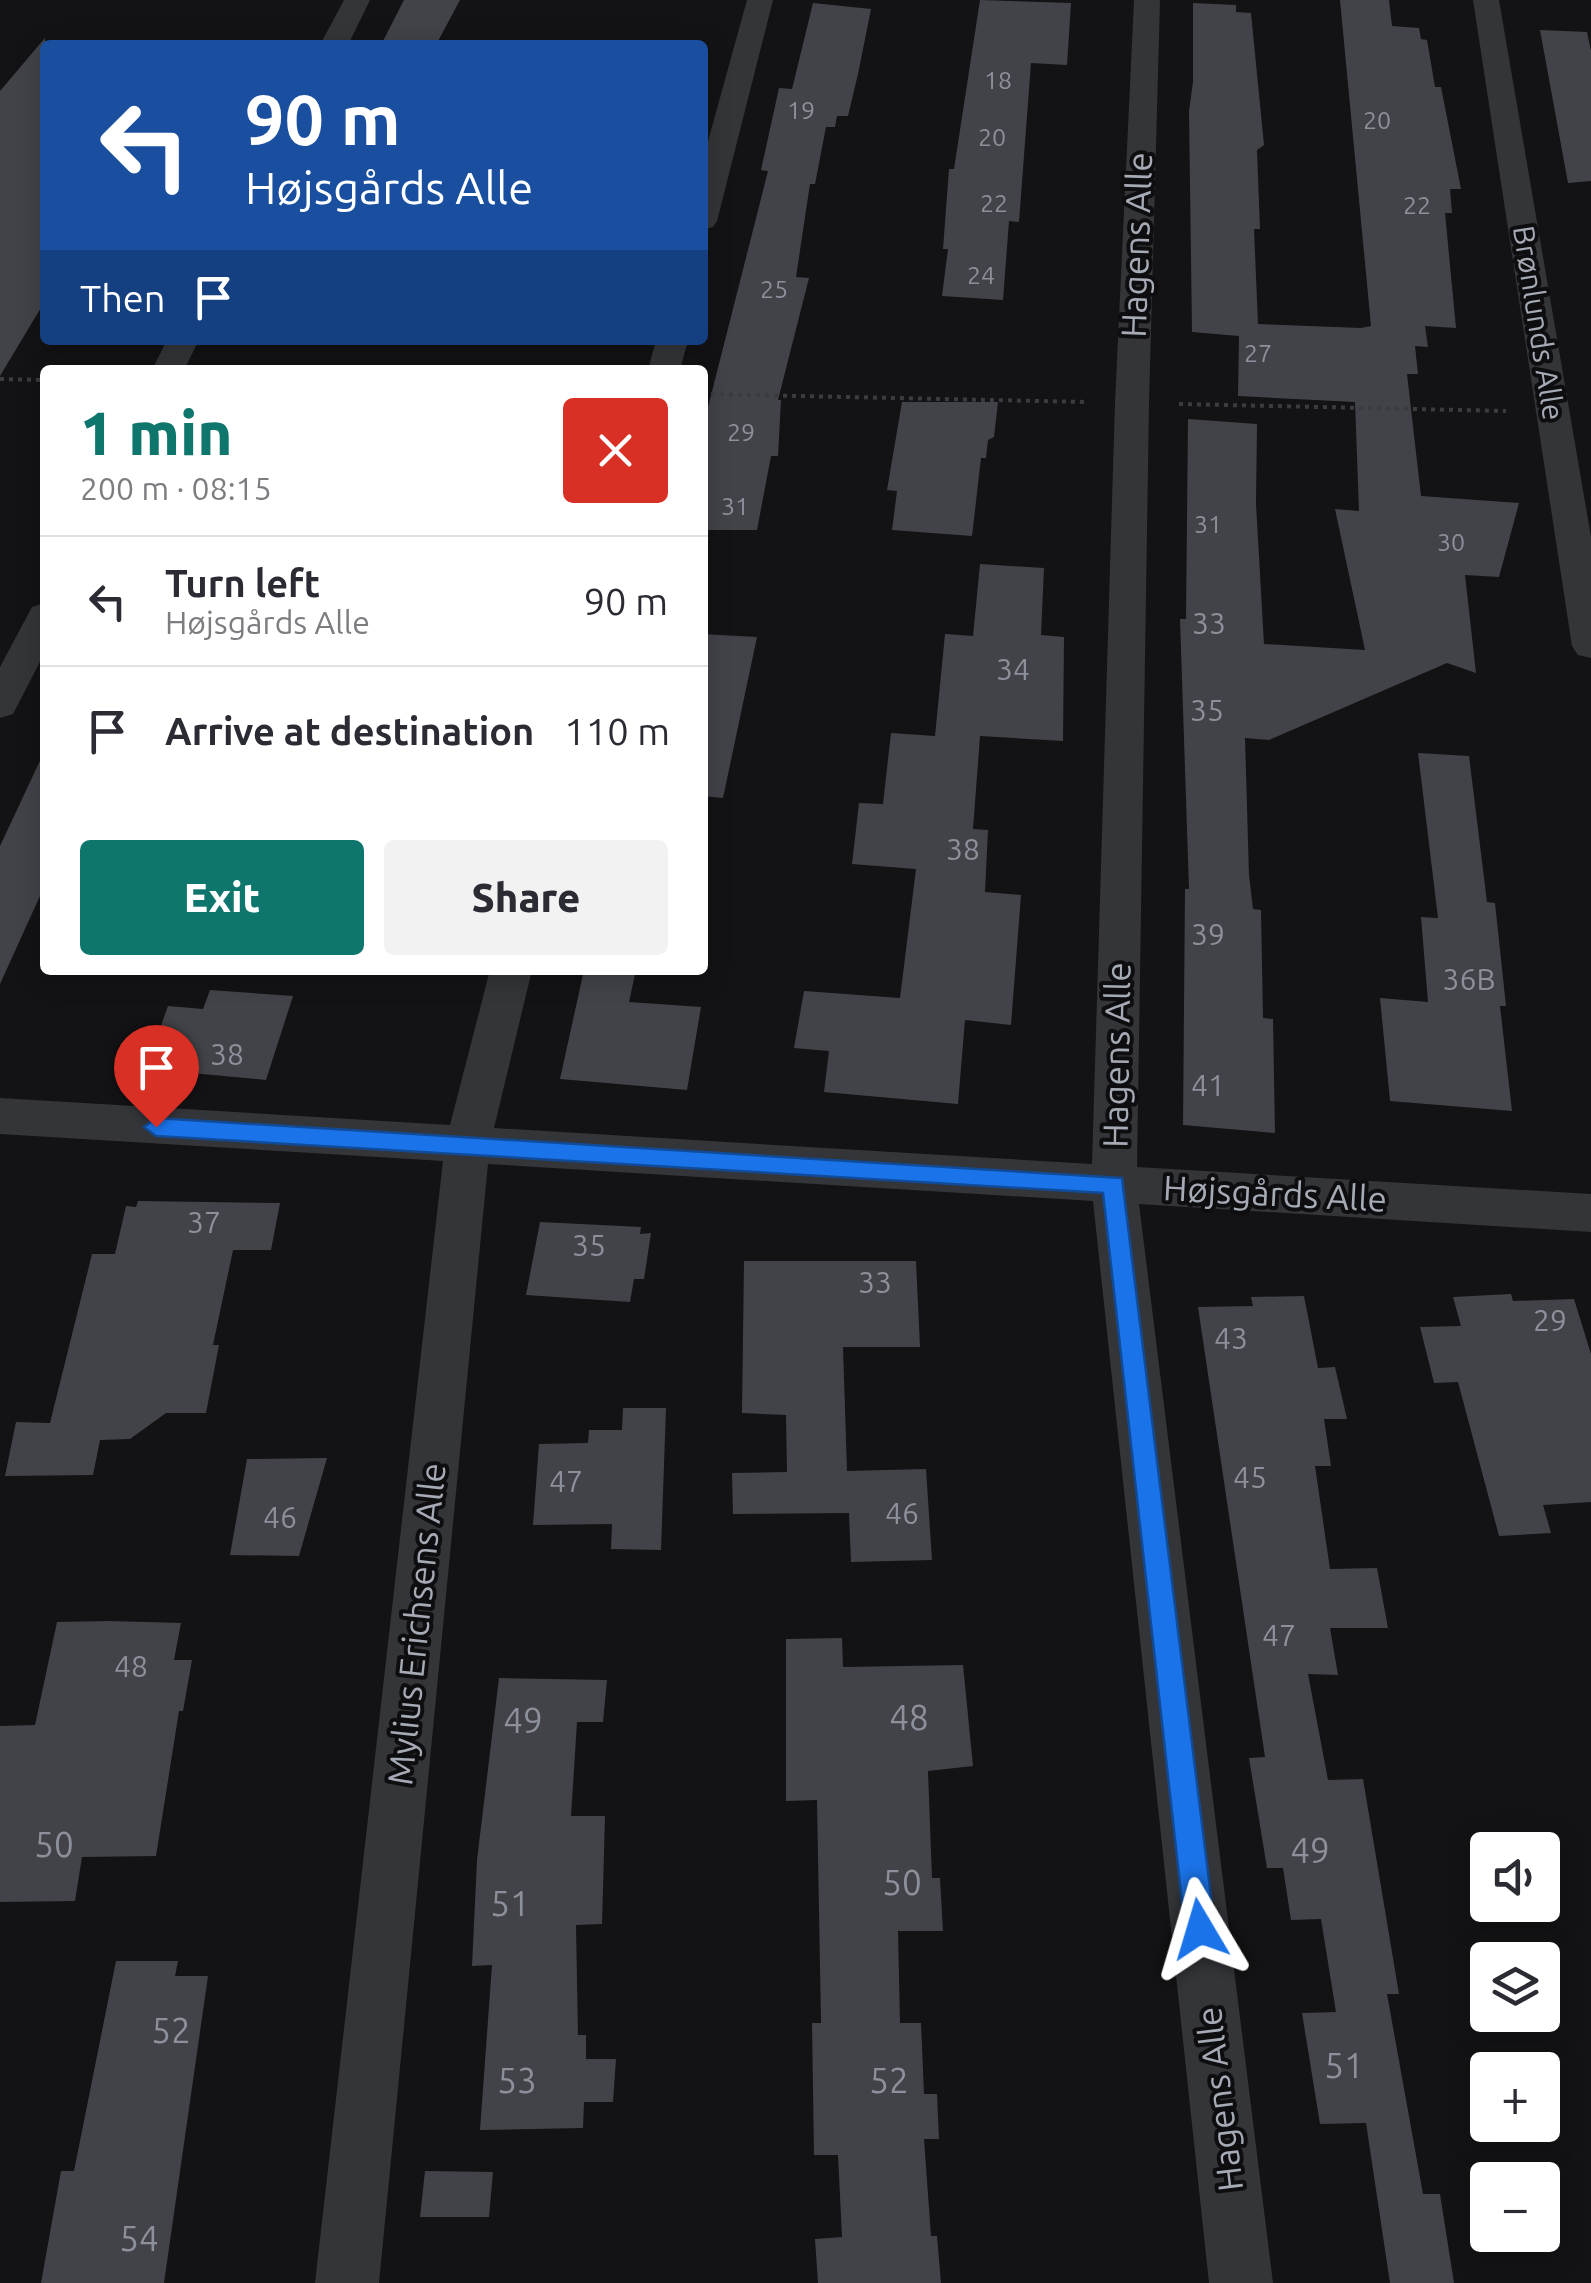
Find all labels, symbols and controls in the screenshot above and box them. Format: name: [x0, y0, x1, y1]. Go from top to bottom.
house number: 18: [984, 66, 1012, 94]
icon: left: [80, 80, 210, 210]
text: 90 m: [245, 80, 401, 158]
house number: 19: [787, 96, 815, 124]
house number: 20: [1363, 106, 1391, 134]
house number: 20: [978, 123, 1006, 151]
street label: Hagens Alle: [1113, 152, 1159, 338]
text: Højsgårds Alle: [245, 162, 533, 213]
house number: 22: [980, 189, 1008, 217]
house number: 22: [1403, 191, 1431, 219]
street label: Brønlunds Alle: [1507, 223, 1571, 423]
house number: 24: [967, 261, 995, 289]
icon: arrive: [186, 270, 241, 325]
house number: 25: [760, 275, 788, 303]
text: Then: [80, 277, 166, 319]
house number: 27: [1244, 339, 1272, 367]
button: close: [563, 398, 668, 503]
text: 1 min: [80, 399, 233, 466]
house number: 29: [727, 418, 755, 446]
text: 200 m · 08:15: [80, 470, 272, 506]
house number: 31: [721, 492, 749, 520]
house number: 31: [1194, 510, 1222, 538]
house number: 30: [1437, 528, 1465, 556]
text: Turn left: [165, 562, 320, 604]
icon: left: [80, 574, 135, 629]
text: 90 m: [584, 580, 668, 622]
text: Højsgårds Alle: [165, 604, 370, 640]
house number: 33: [1192, 606, 1226, 640]
house number: 34: [996, 652, 1030, 686]
house number: 35: [1190, 693, 1224, 727]
icon: arrive: [80, 704, 135, 759]
text: Arrive at destination: [165, 710, 534, 752]
text: 110 m: [564, 710, 670, 752]
house number: 38: [946, 832, 980, 866]
button: Exit: [80, 840, 364, 955]
button: Share: [384, 840, 668, 955]
house number: 39: [1191, 917, 1225, 951]
street label: Hagens Alle: [1094, 962, 1138, 1148]
house number: 36B: [1443, 962, 1495, 996]
pin: [114, 1025, 199, 1128]
house number: 38: [210, 1037, 244, 1071]
icon: arrive: [129, 1040, 184, 1095]
house number: 41: [1191, 1068, 1225, 1102]
street label: Højsgårds Alle: [1162, 1167, 1388, 1219]
house number: 37: [187, 1205, 221, 1239]
house number: 35: [572, 1228, 606, 1262]
house number: 33: [858, 1265, 892, 1299]
house number: 29: [1533, 1303, 1567, 1337]
house number: 43: [1214, 1321, 1248, 1355]
house number: 45: [1233, 1460, 1267, 1494]
street label: Mylius Erichsens Alle: [379, 1461, 453, 1787]
house number: 47: [549, 1464, 583, 1498]
house number: 46: [885, 1496, 919, 1530]
house number: 46: [263, 1500, 297, 1534]
house number: 47: [1262, 1618, 1296, 1652]
house number: 48: [114, 1649, 148, 1683]
house number: 48: [889, 1697, 929, 1737]
house number: 49: [503, 1700, 543, 1740]
house number: 50: [34, 1824, 74, 1864]
house number: 49: [1290, 1830, 1330, 1870]
map controls: [1470, 1832, 1560, 2252]
button: sound: [1470, 1832, 1560, 1922]
house number: 50: [882, 1862, 922, 1902]
position arrow: [1148, 1877, 1252, 1981]
house number: 51: [490, 1883, 530, 1923]
button: layers: [1470, 1942, 1560, 2032]
street label: Hagens Alle: [1188, 2005, 1250, 2194]
house number: 52: [151, 2010, 191, 2050]
house number: 51: [1324, 2045, 1364, 2085]
button: +: [1470, 2052, 1560, 2142]
house number: 53: [497, 2060, 537, 2100]
house number: 52: [869, 2060, 909, 2100]
button: −: [1470, 2162, 1560, 2252]
house number: 54: [119, 2218, 159, 2258]

